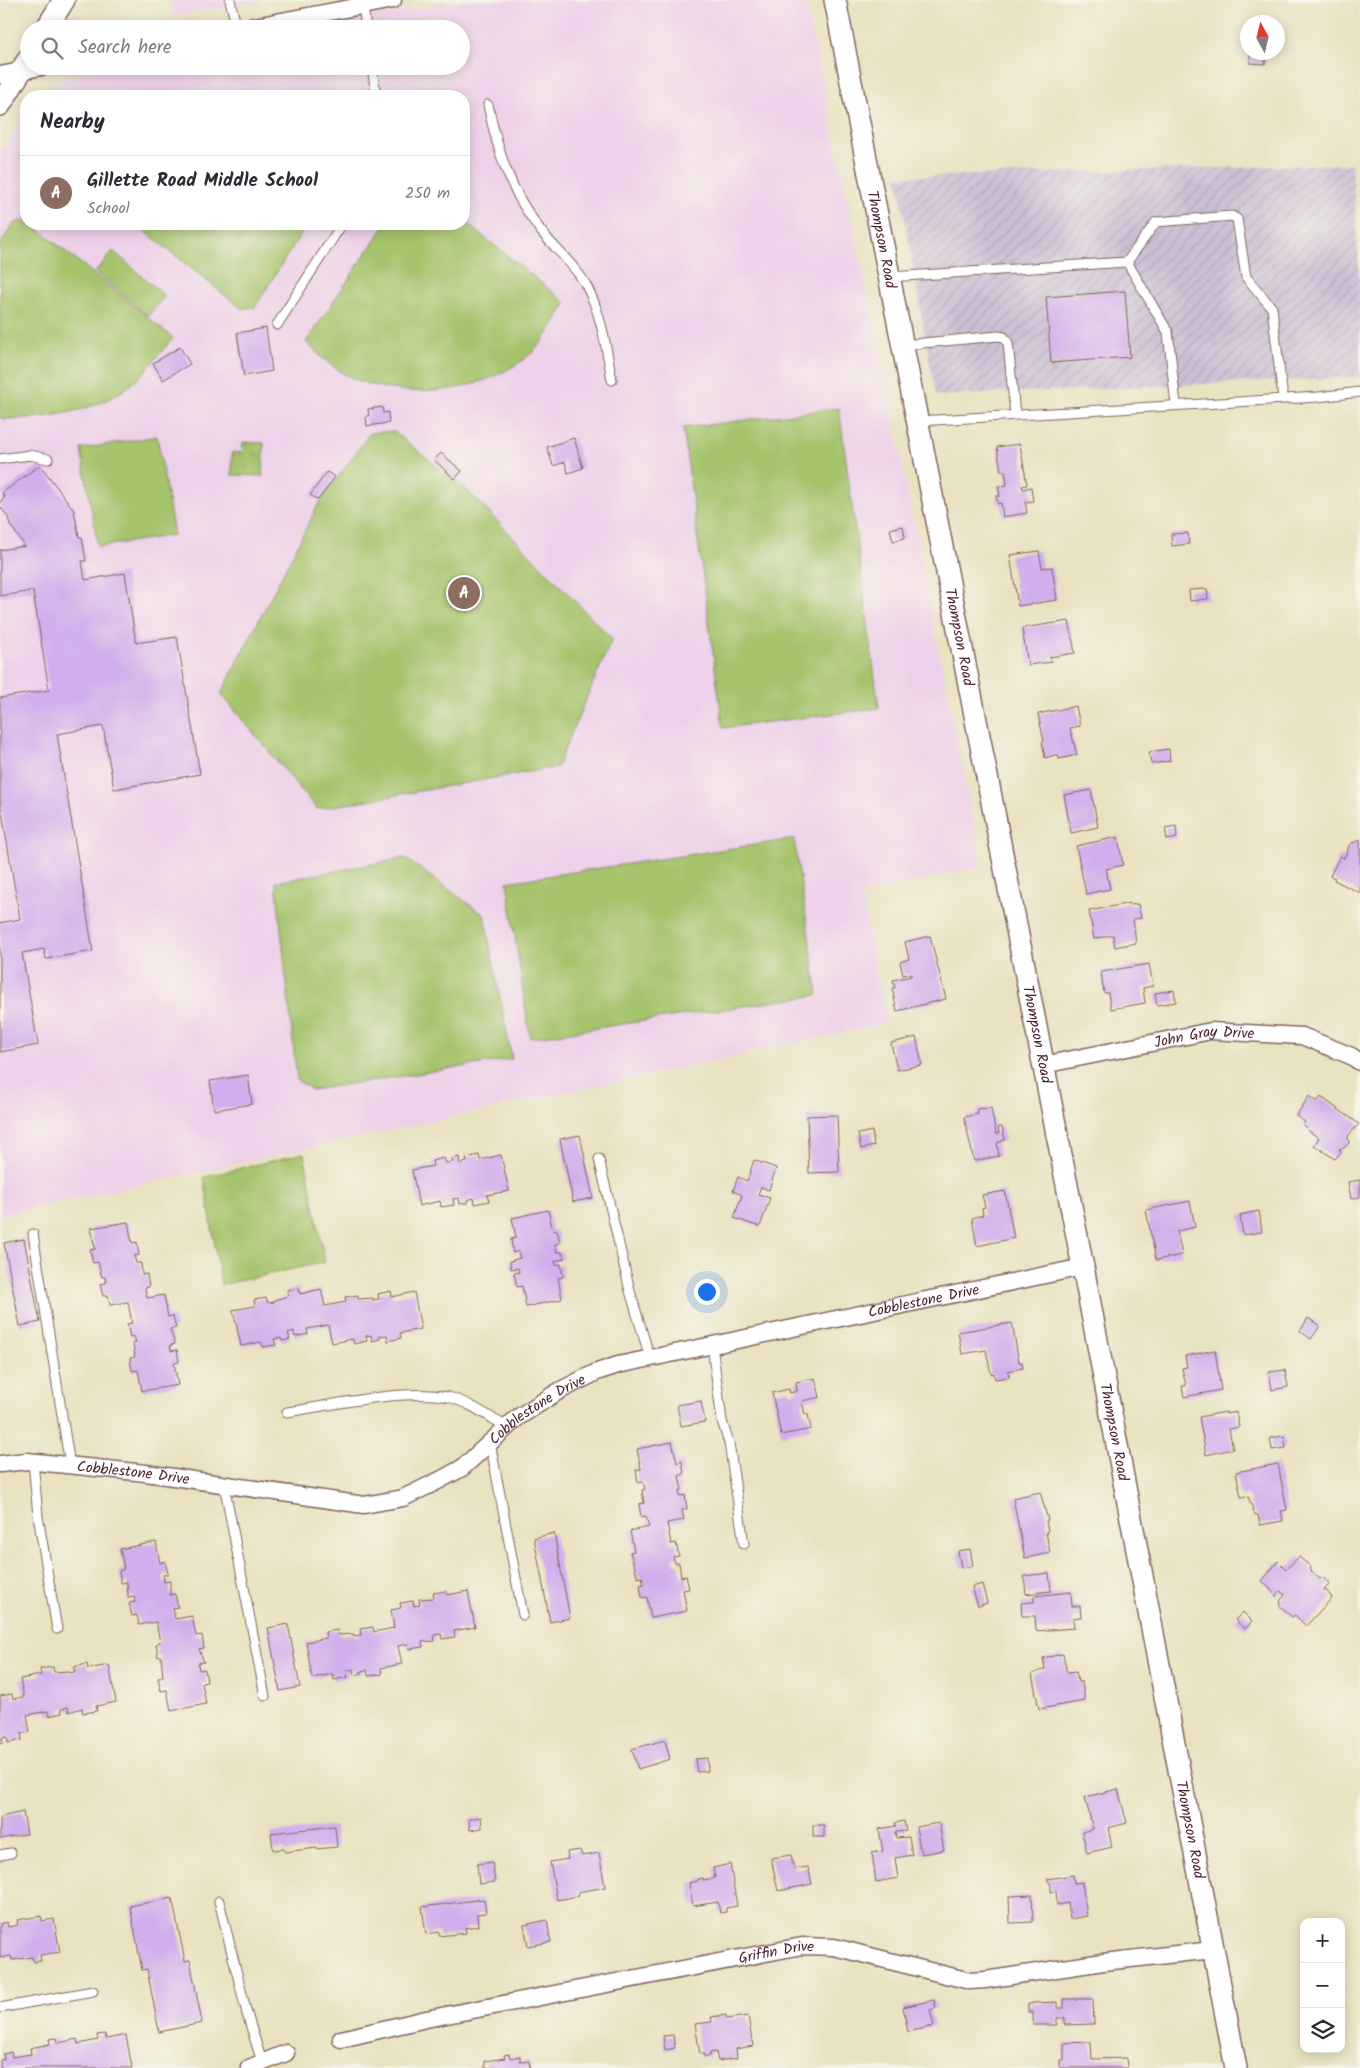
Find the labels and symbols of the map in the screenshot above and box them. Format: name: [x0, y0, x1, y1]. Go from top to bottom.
north arrow: [1240, 15, 1285, 60]
street label: Thompson Road: [860, 189, 902, 291]
pin: A: [448, 574, 480, 612]
street label: Thompson Road: [937, 586, 980, 689]
street label: Thompson Road: [1015, 984, 1058, 1086]
street label: John Gray Drive: [1152, 1020, 1255, 1055]
street label: Cobblestone Drive: [866, 1278, 982, 1325]
your location: [694, 1279, 720, 1305]
street label: Cobblestone Drive: [484, 1368, 590, 1451]
street label: Thompson Road: [1092, 1381, 1135, 1484]
street label: Cobblestone Drive: [76, 1455, 191, 1492]
street label: Thompson Road: [1168, 1779, 1211, 1881]
street label: Griffin Drive: [736, 1935, 815, 1971]

